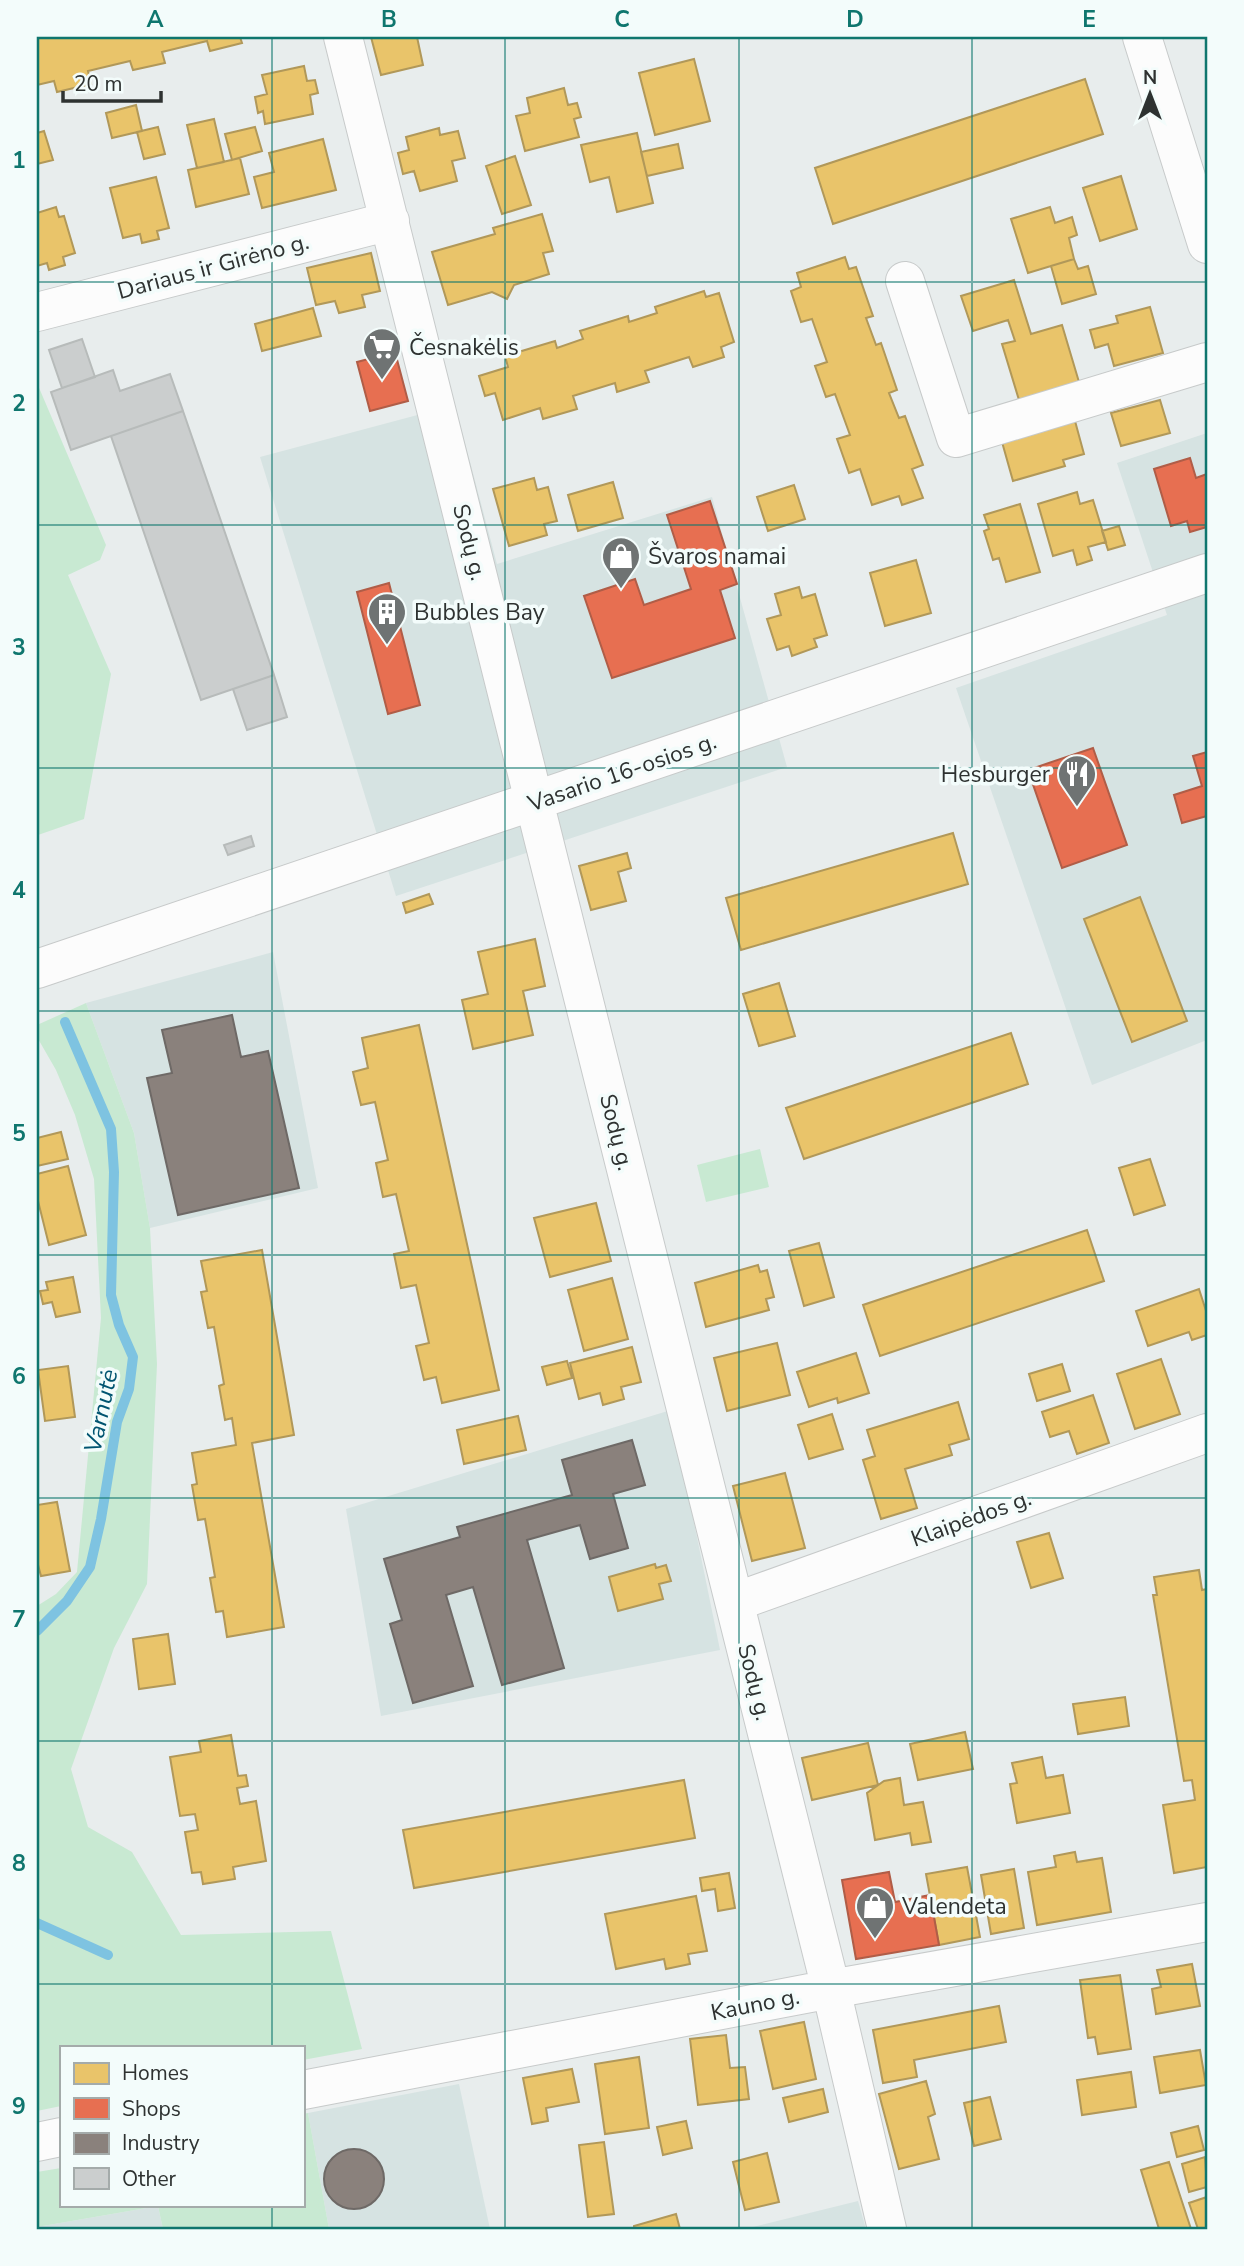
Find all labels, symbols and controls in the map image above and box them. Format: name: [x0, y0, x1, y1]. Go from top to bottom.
text: A: [146, 4, 164, 35]
text: B: [381, 4, 397, 35]
text: C: [614, 4, 630, 35]
text: D: [846, 4, 864, 35]
text: E: [1082, 4, 1096, 35]
scale bar: [63, 60, 161, 104]
north arrow: [1114, 60, 1184, 130]
text: N: [1143, 65, 1157, 91]
text: 20 m: [74, 70, 123, 98]
text: 1: [12, 145, 26, 176]
street label: Dariaus ir Girėno g.: [114, 226, 312, 307]
supermarket icon: Česnakėlis: [361, 326, 403, 381]
place label: Česnakėlis: [409, 332, 519, 363]
text: 2: [12, 388, 26, 419]
street label: Sodų g.: [445, 501, 494, 584]
shop icon: Švaros namai: [600, 535, 642, 590]
place label: Švaros namai: [648, 541, 786, 572]
building icon: Bubbles Bay: [366, 591, 408, 646]
place label: Bubbles Bay: [414, 597, 545, 628]
text: 3: [12, 632, 26, 663]
street label: Vasario 16-osios g.: [523, 726, 721, 820]
restaurant icon: Hesburger: [1056, 753, 1098, 808]
place label: Hesburger: [941, 759, 1051, 790]
text: 4: [12, 875, 26, 906]
street label: Sodų g.: [592, 1091, 641, 1174]
text: 5: [12, 1118, 26, 1149]
text: 6: [12, 1361, 26, 1392]
water label: Varnutė: [77, 1366, 125, 1456]
street label: Klaipėdos g.: [907, 1482, 1036, 1555]
text: 7: [12, 1604, 26, 1635]
street label: Sodų g.: [730, 1641, 779, 1724]
text: 8: [12, 1848, 26, 1879]
shop icon: Valendeta: [854, 1885, 896, 1940]
place label: Valendeta: [901, 1891, 1007, 1922]
street label: Kauno g.: [708, 1981, 802, 2028]
legend: [60, 2046, 304, 2206]
text: Homes: [122, 2059, 189, 2087]
text: 9: [12, 2091, 26, 2122]
text: Shops: [122, 2095, 181, 2123]
text: Industry: [122, 2129, 200, 2157]
text: Other: [122, 2165, 177, 2193]

